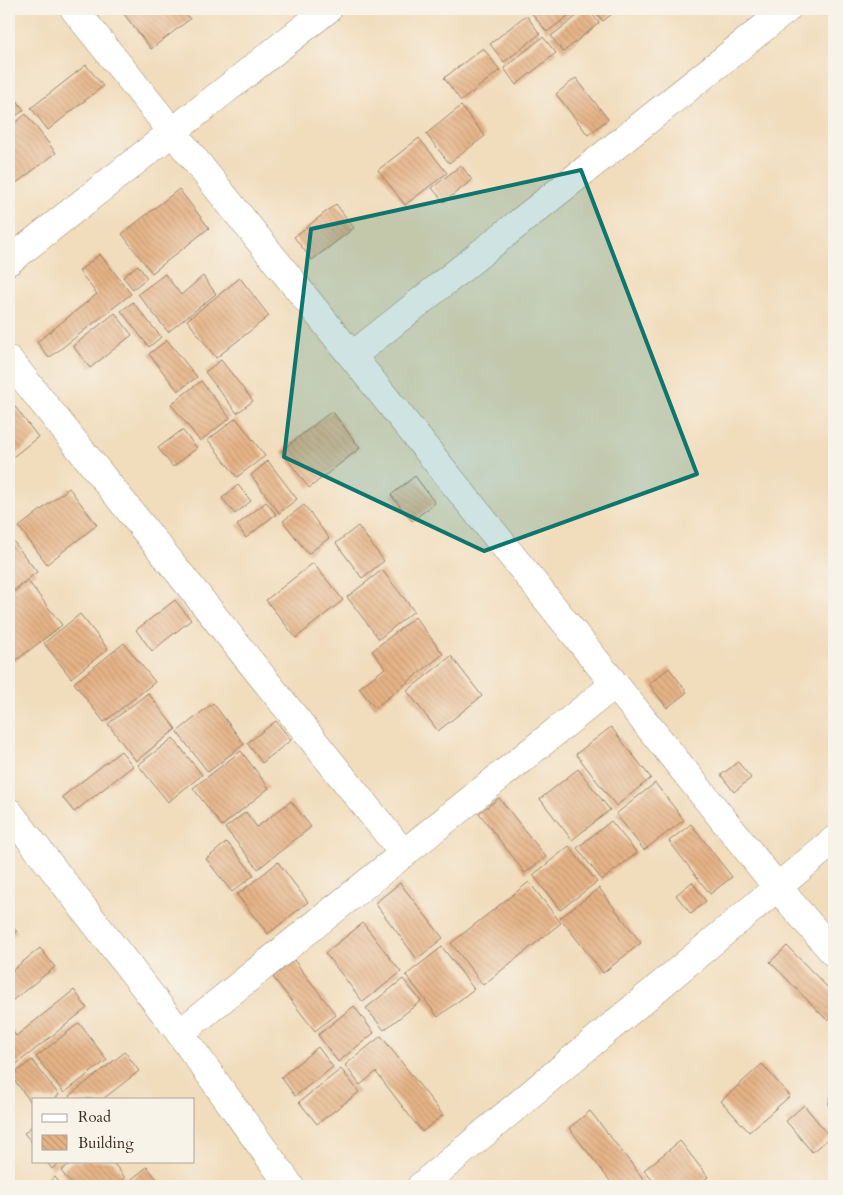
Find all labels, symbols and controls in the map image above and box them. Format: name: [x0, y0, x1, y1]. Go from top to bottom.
legend: [32, 1098, 195, 1162]
text: Road: [78, 1107, 111, 1127]
text: Building: [78, 1133, 134, 1153]

